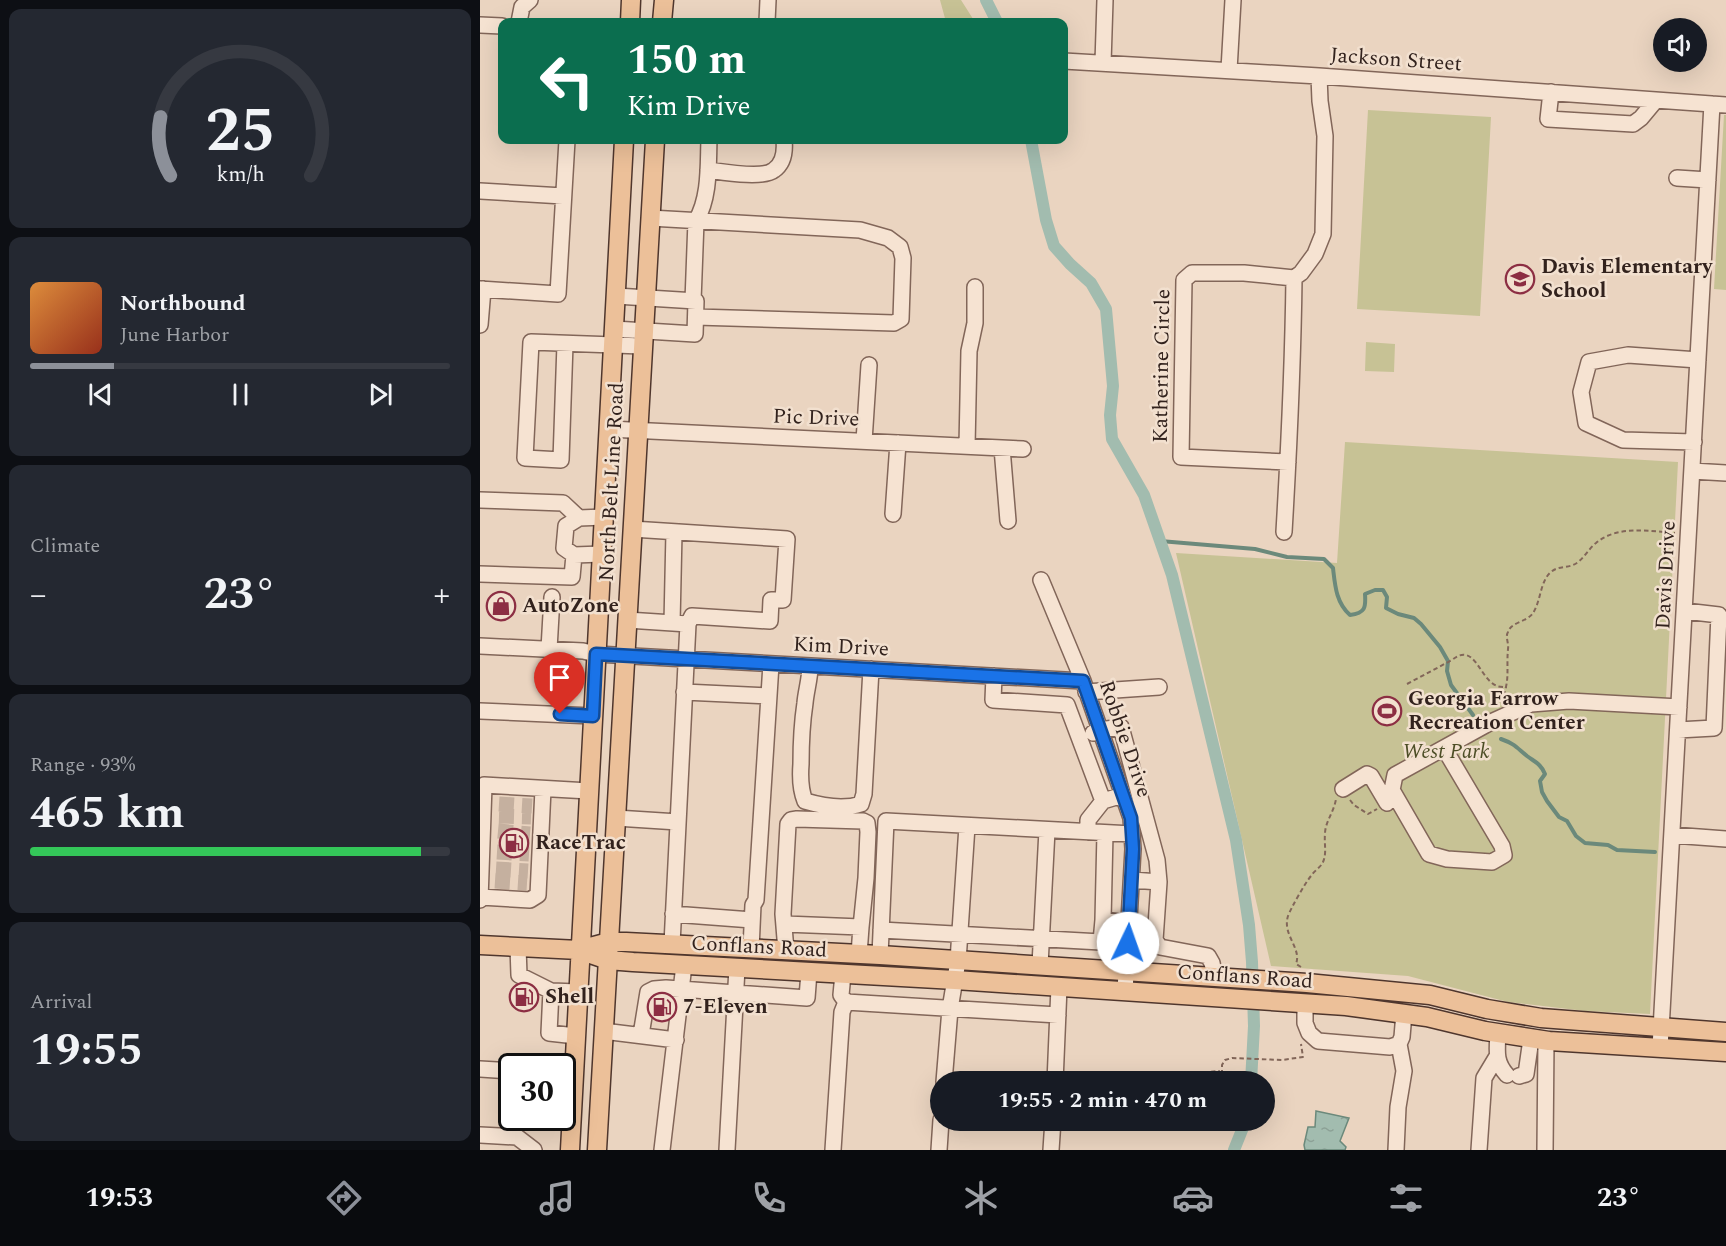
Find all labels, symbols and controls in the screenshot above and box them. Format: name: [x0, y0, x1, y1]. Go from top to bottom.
map controls: [1653, 18, 1707, 72]
button: sound: [1653, 18, 1707, 72]
text: 150 m: [627, 29, 746, 92]
street label: Jackson Street: [1329, 39, 1463, 81]
icon: left: [528, 42, 606, 120]
text: 25: [205, 84, 275, 179]
text: Kim Drive: [627, 86, 751, 128]
text: km/h: [216, 158, 264, 191]
place label: Davis Elementary School: [1541, 251, 1713, 307]
school or university icon: Davis Elementary School: [1504, 263, 1536, 295]
text: Northbound: [120, 287, 246, 320]
street label: Katherine Circle: [1145, 289, 1179, 443]
text: June Harbor: [120, 320, 229, 350]
icon: previous: [84, 378, 117, 411]
icon: pause: [224, 378, 257, 411]
icon: next: [364, 378, 397, 411]
street label: North Belt Line Road: [591, 382, 633, 582]
street label: Pic Drive: [772, 400, 860, 436]
street label: Davis Drive: [1647, 520, 1685, 630]
text: Climate: [30, 531, 100, 561]
text: 23°: [204, 560, 277, 629]
text: −: [30, 570, 47, 620]
text: +: [434, 570, 450, 620]
shop icon: AutoZone: [485, 590, 517, 622]
place label: AutoZone: [522, 590, 619, 622]
street label: Kim Drive: [792, 629, 890, 665]
pin: [534, 652, 585, 714]
icon: arrive: [543, 661, 576, 694]
street label: Robbie Drive: [1090, 676, 1160, 802]
place label: Georgia Farrow Recreation Center: [1408, 683, 1585, 739]
sports icon: Georgia Farrow Recreation Center: [1371, 695, 1403, 727]
park label: West Park: [1402, 736, 1490, 768]
text: Range · 93%: [30, 750, 135, 780]
text: 465 km: [30, 779, 185, 848]
fuel station icon: RaceTrac: [498, 827, 530, 859]
place label: RaceTrac: [535, 827, 626, 859]
position arrow: [1096, 911, 1160, 975]
street label: Conflans Road: [690, 927, 828, 967]
street label: Conflans Road: [1176, 956, 1314, 998]
fuel station icon: Shell: [508, 981, 540, 1013]
place label: Shell: [545, 981, 594, 1013]
text: Arrival: [30, 987, 92, 1017]
fuel station icon: 7-Eleven: [646, 991, 678, 1023]
place label: 7-Eleven: [683, 991, 768, 1023]
text: 19:55: [30, 1016, 143, 1085]
speed limit sign: 30: [498, 1053, 576, 1131]
text: 19:55 · 2 min · 470 m: [998, 1084, 1207, 1117]
text: 19:53: [85, 1177, 153, 1219]
icon: directions: [323, 1177, 365, 1219]
icon: music: [536, 1177, 578, 1219]
icon: phone: [748, 1177, 790, 1219]
icon: climate: [960, 1177, 1002, 1219]
icon: car: [1172, 1177, 1214, 1219]
icon: filters: [1385, 1177, 1427, 1219]
text: 23°: [1597, 1177, 1641, 1219]

